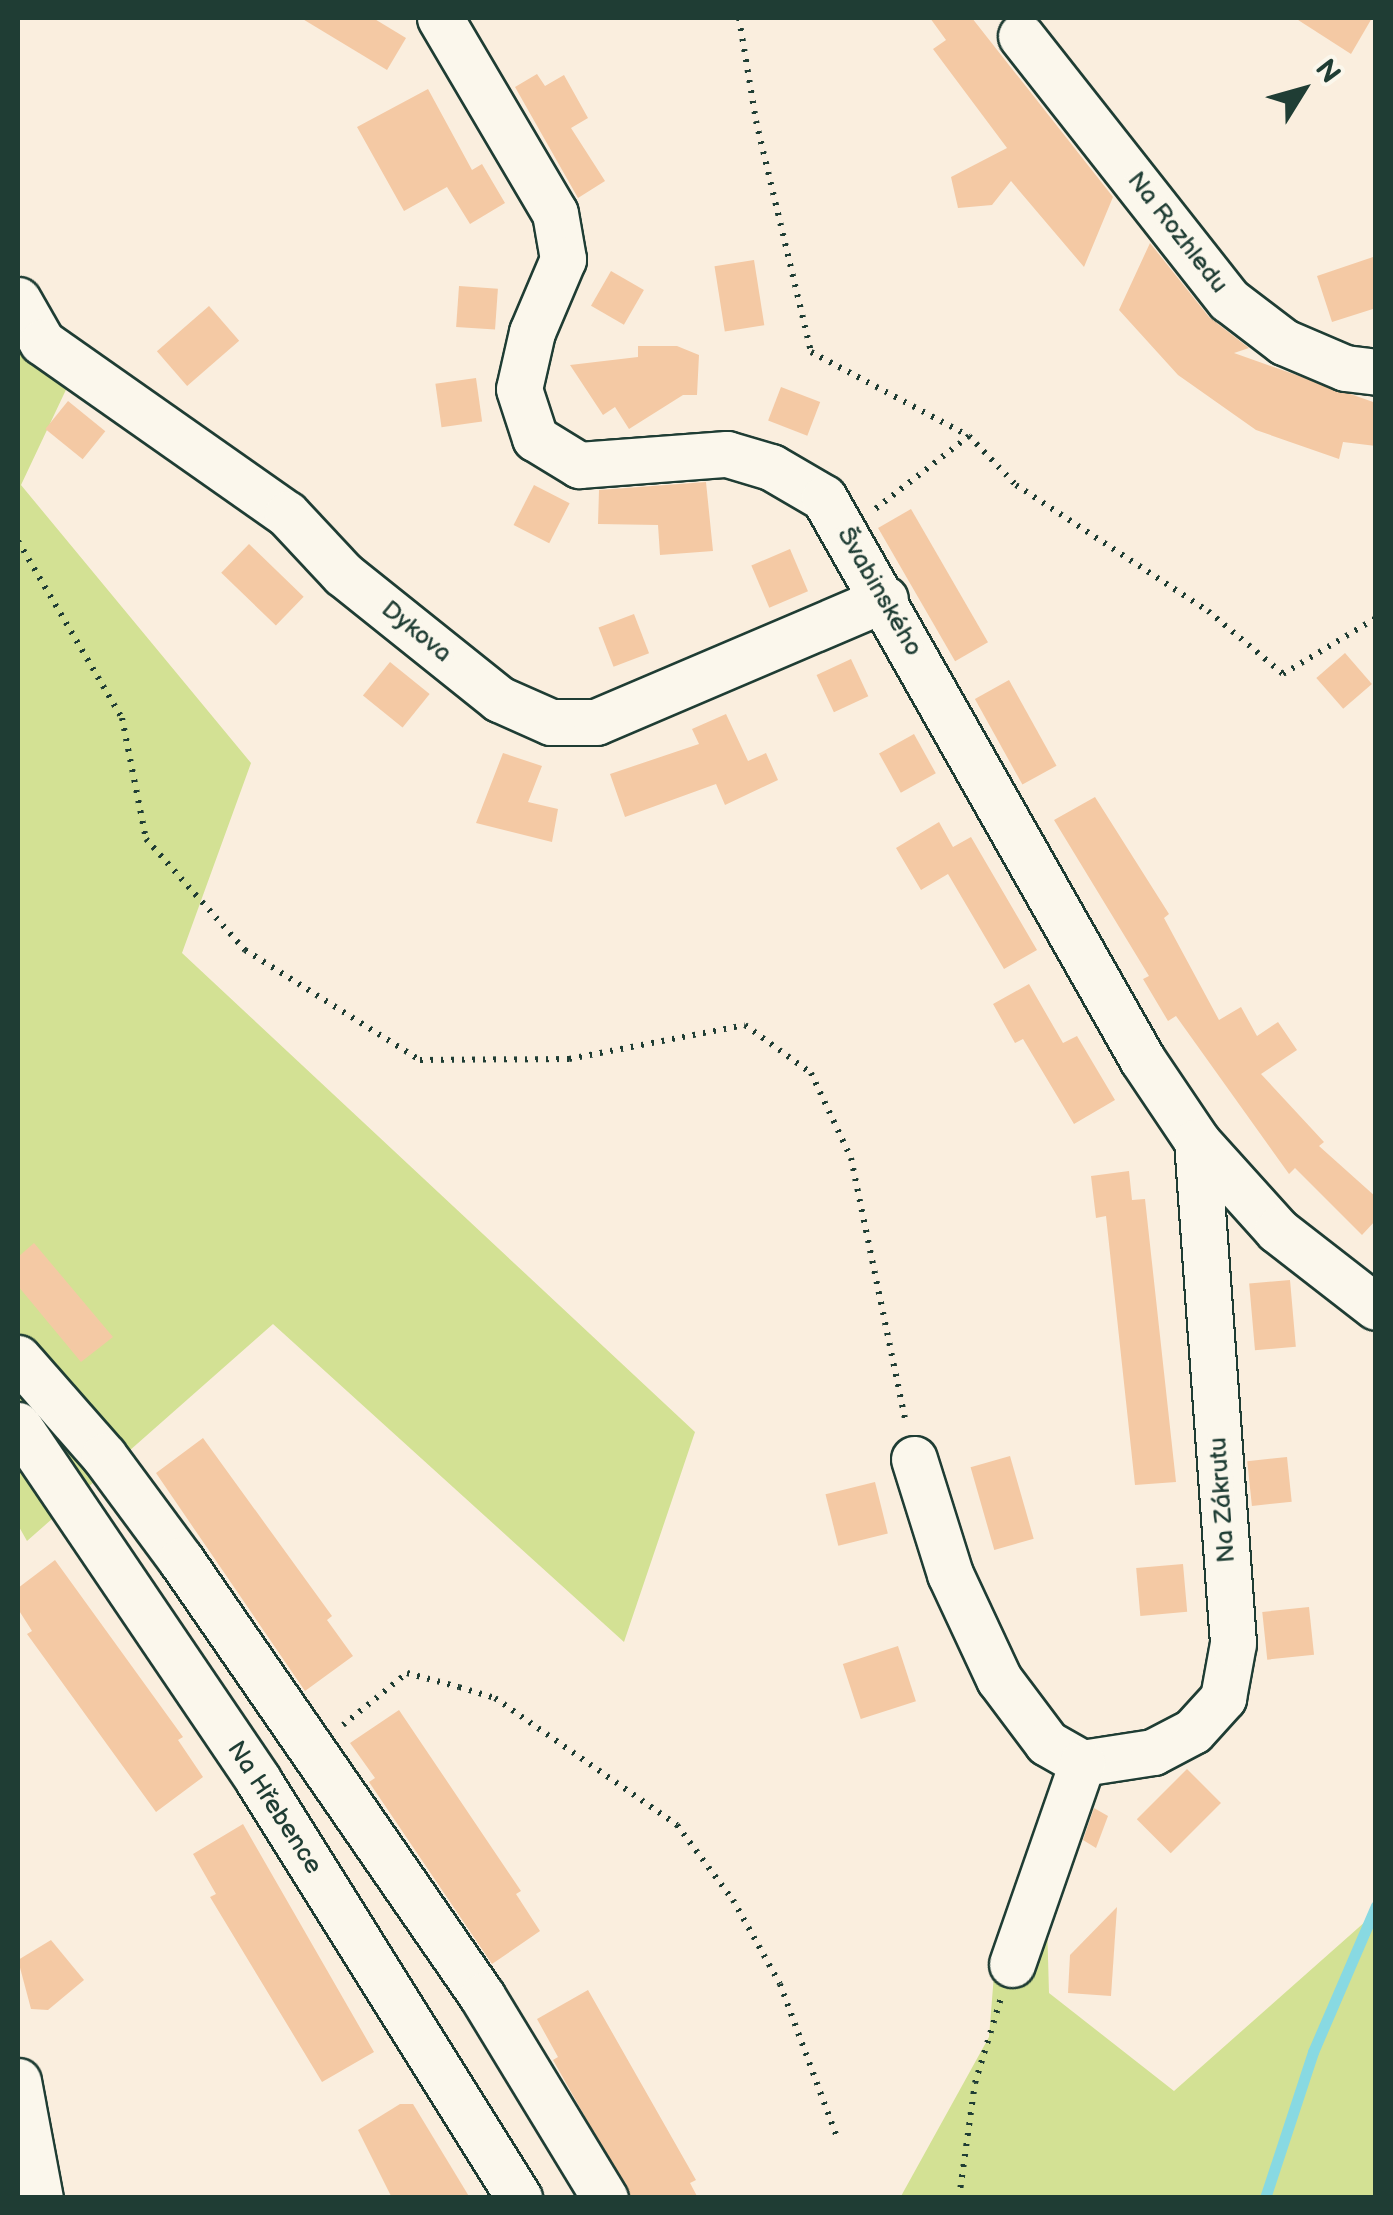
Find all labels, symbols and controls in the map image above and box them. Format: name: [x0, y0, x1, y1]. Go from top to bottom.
north arrow: [1253, 40, 1353, 140]
text: N: [1308, 53, 1347, 90]
street label: Na Rozhledu: [1120, 166, 1234, 300]
street label: Švabinského: [830, 522, 928, 662]
street label: Dykova: [375, 595, 457, 669]
street label: Na Zákrutu: [1204, 1436, 1242, 1564]
street label: Na Hřebence: [220, 1736, 328, 1880]

